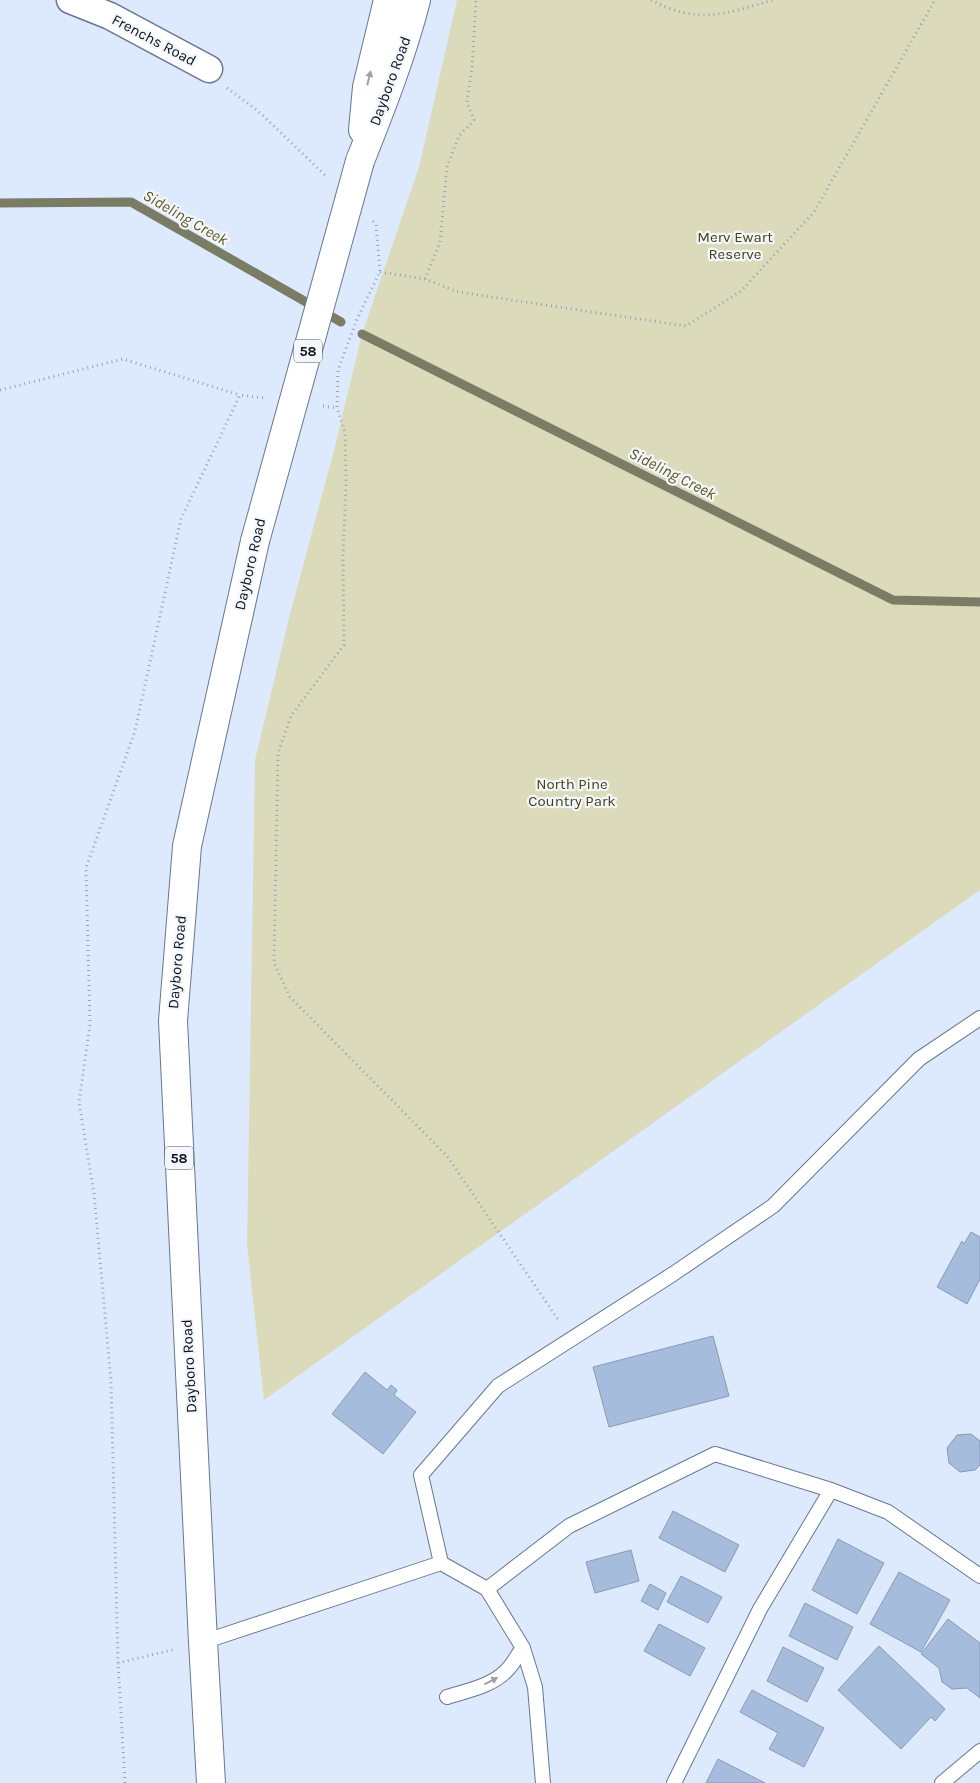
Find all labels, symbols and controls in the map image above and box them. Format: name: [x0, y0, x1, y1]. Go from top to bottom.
street label: Frenchs Road: [109, 10, 199, 70]
street label: Dayboro Road: [365, 34, 415, 128]
one-way arrow: [365, 71, 373, 86]
water label: Sideling Creek: [140, 185, 232, 250]
park label: Merv Ewart Reserve: [697, 228, 773, 263]
road number: 58: [294, 340, 322, 362]
water label: Sideling Creek: [626, 443, 720, 504]
street label: Dayboro Road: [231, 516, 269, 612]
park label: North Pine Country Park: [528, 775, 616, 810]
street label: Dayboro Road: [164, 914, 190, 1010]
road number: 58: [165, 1146, 193, 1170]
street label: Dayboro Road: [178, 1319, 200, 1413]
one-way arrow: [484, 1677, 498, 1685]

